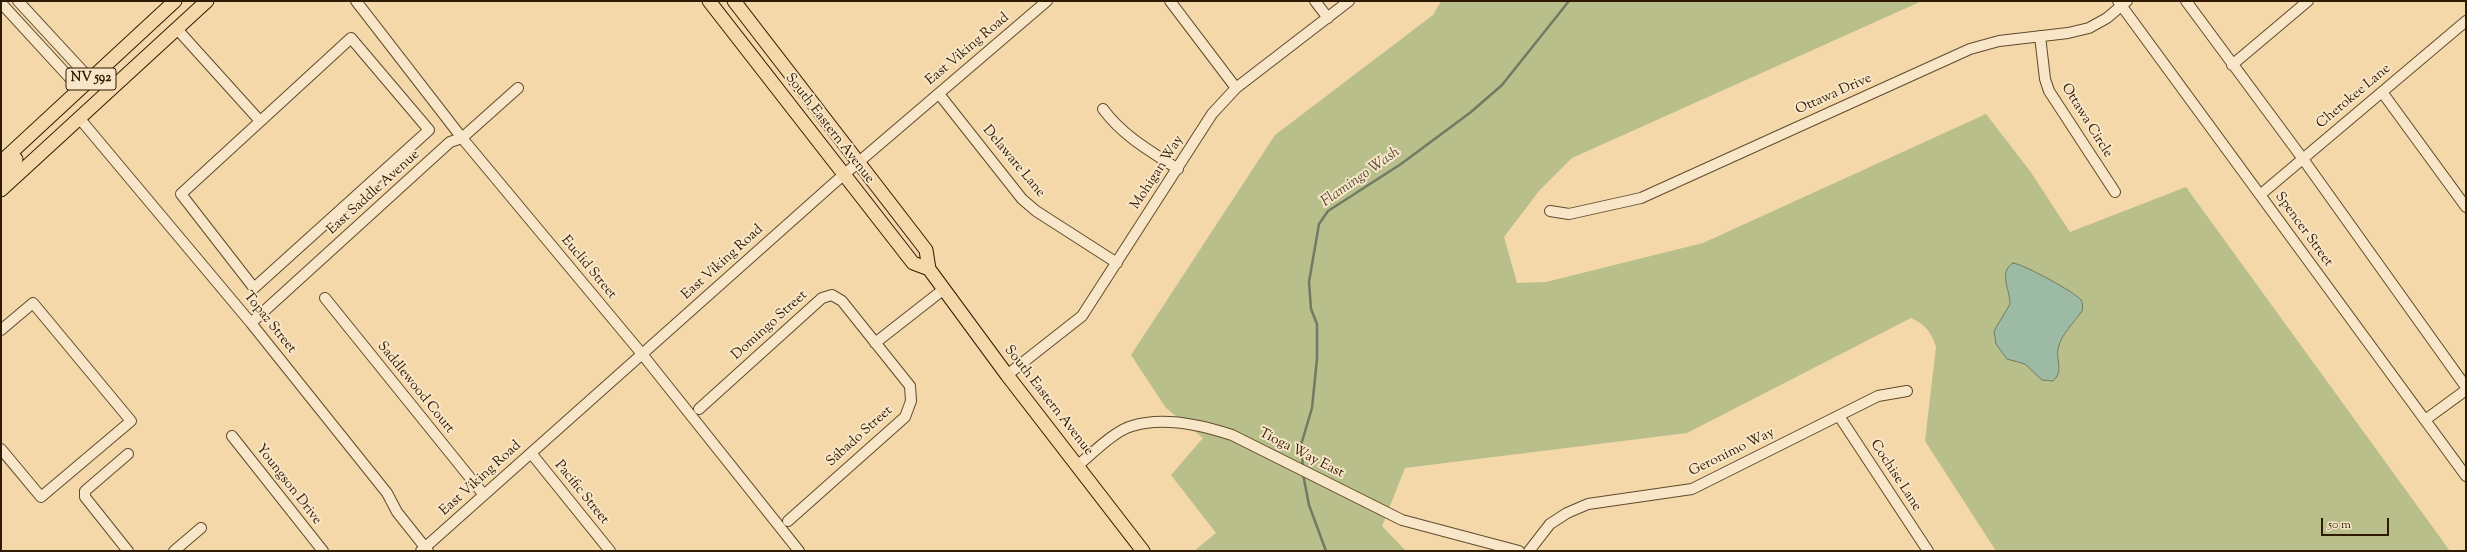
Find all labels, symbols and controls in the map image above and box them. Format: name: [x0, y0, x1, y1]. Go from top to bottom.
street label: East Viking Road: [923, 10, 1013, 90]
street label: Cherokee Lane: [2313, 61, 2395, 133]
road number: NV 592: [66, 68, 116, 90]
street label: South Eastern Avenue: [781, 71, 877, 187]
street label: Ottawa Drive: [1793, 71, 1875, 119]
street label: Ottawa Circle: [2056, 81, 2116, 161]
street label: Delaware Lane: [978, 123, 1048, 201]
street label: Mohigan Way: [1128, 133, 1188, 213]
water label: Flamingo Wash: [1318, 144, 1404, 212]
street label: East Saddle Avenue: [324, 147, 424, 239]
street label: Spencer Street: [2270, 189, 2336, 271]
street label: East Viking Road: [679, 222, 767, 304]
street label: Euclid Street: [557, 233, 619, 303]
street label: Domingo Street: [729, 288, 811, 364]
street label: Topaz Street: [239, 289, 299, 357]
street label: Saddlewood Court: [373, 339, 457, 437]
street label: South Eastern Avenue: [1000, 343, 1096, 459]
street label: Sábado Street: [823, 403, 897, 471]
street label: Tioga Way East: [1256, 425, 1346, 483]
street label: Geronimo Way: [1686, 425, 1778, 481]
street label: Cochise Lane: [1866, 437, 1924, 515]
street label: East Viking Road: [437, 438, 525, 520]
street label: Youngson Drive: [251, 441, 325, 529]
street label: Pacific Street: [550, 458, 612, 528]
scale bar: [2323, 510, 2391, 536]
text: 50 m: [2328, 516, 2351, 534]

